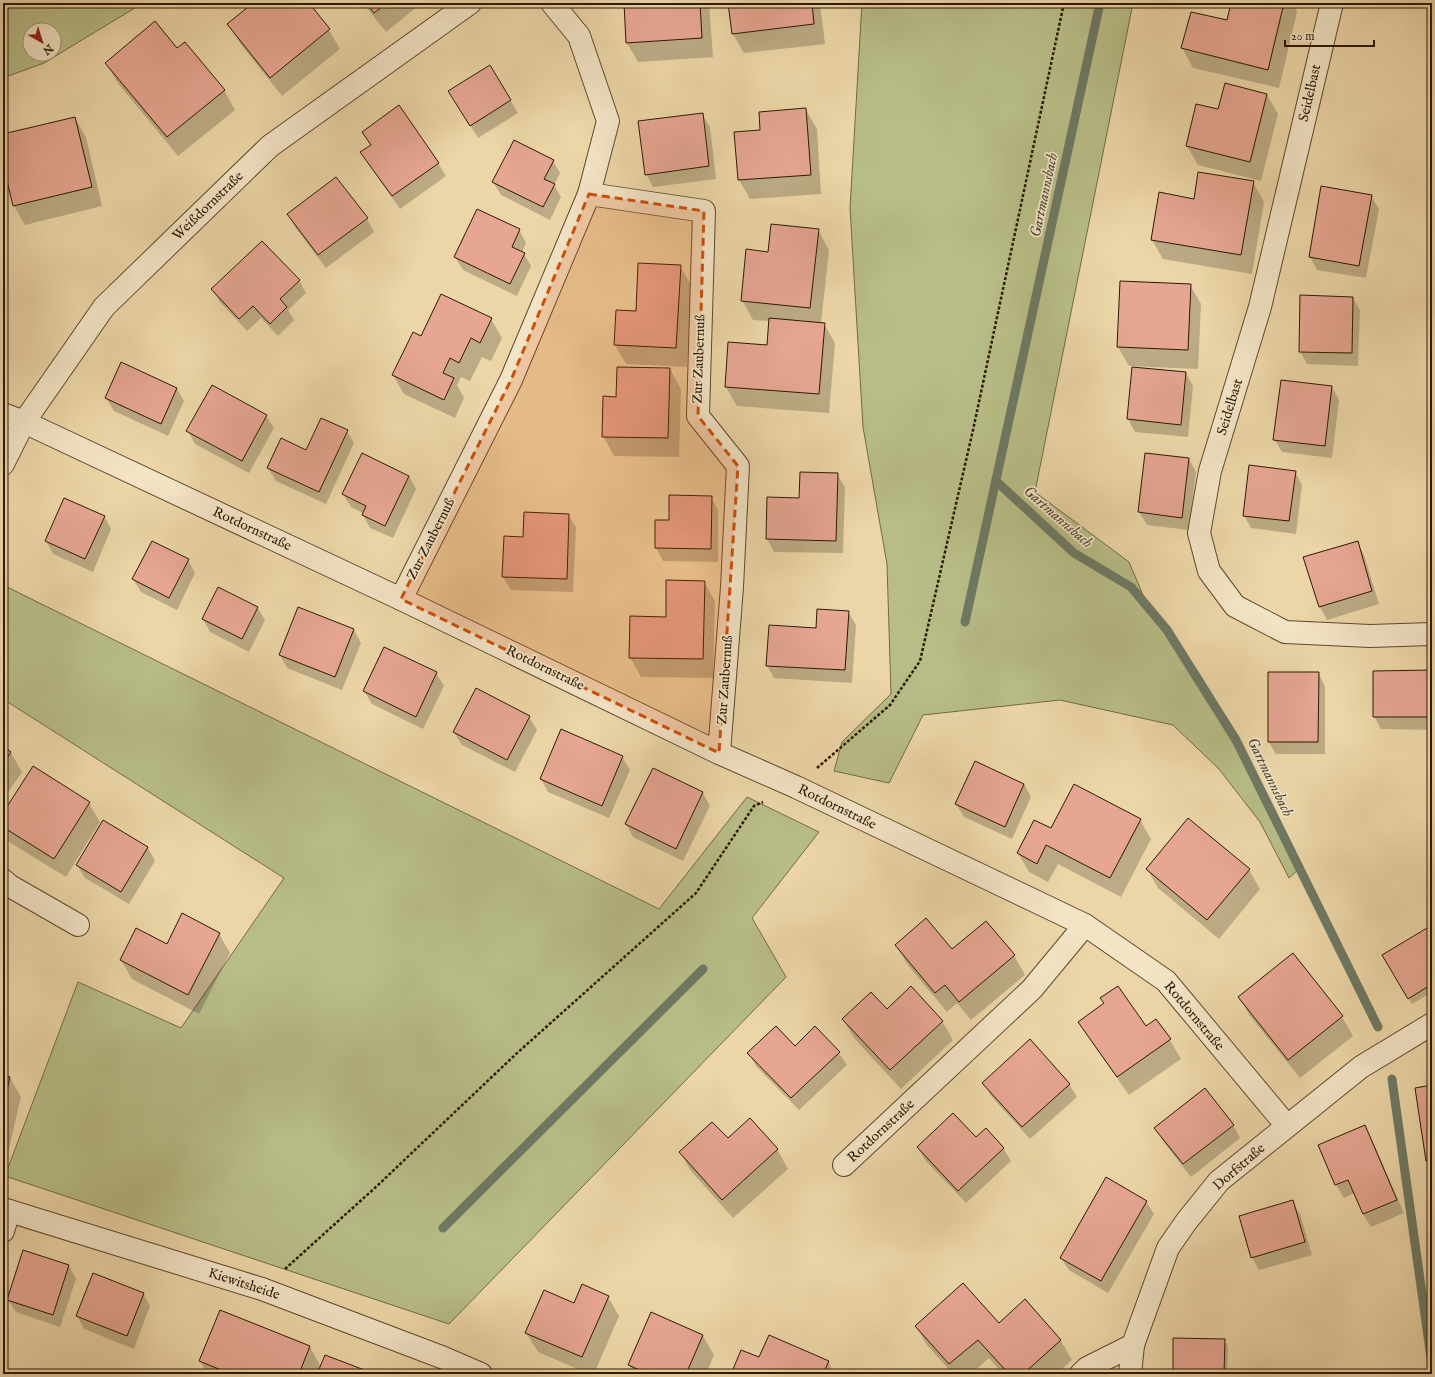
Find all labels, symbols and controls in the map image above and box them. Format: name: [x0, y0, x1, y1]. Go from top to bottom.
north arrow: [22, 22, 62, 62]
scale bar: [1285, 22, 1374, 48]
text: 20 m: [1291, 29, 1314, 44]
text: N: [39, 40, 57, 58]
street label: Seidelbast: [1295, 62, 1325, 123]
water label: Gartmannsbach: [1026, 151, 1062, 239]
street label: Weißdornstraße: [169, 167, 248, 244]
street label: Zur Zaubernuß: [688, 314, 710, 404]
street label: Seidelbast: [1213, 376, 1247, 437]
water label: Gartmannsbach: [1019, 482, 1097, 553]
street label: Zur Zaubernuß: [403, 495, 459, 583]
street label: Rotdornstraße: [210, 503, 295, 555]
street label: Zur Zaubernuß: [713, 635, 737, 725]
street label: Rotdornstraße: [503, 641, 588, 695]
water label: Gartmannsbach: [1243, 734, 1298, 820]
street label: Rotdornstraße: [795, 780, 880, 834]
street label: Rotdornstraße: [1160, 978, 1229, 1055]
street label: Rotdornstraße: [844, 1095, 919, 1167]
street label: Dorfstraße: [1209, 1139, 1269, 1195]
street label: Kiewitsheide: [206, 1264, 283, 1304]

